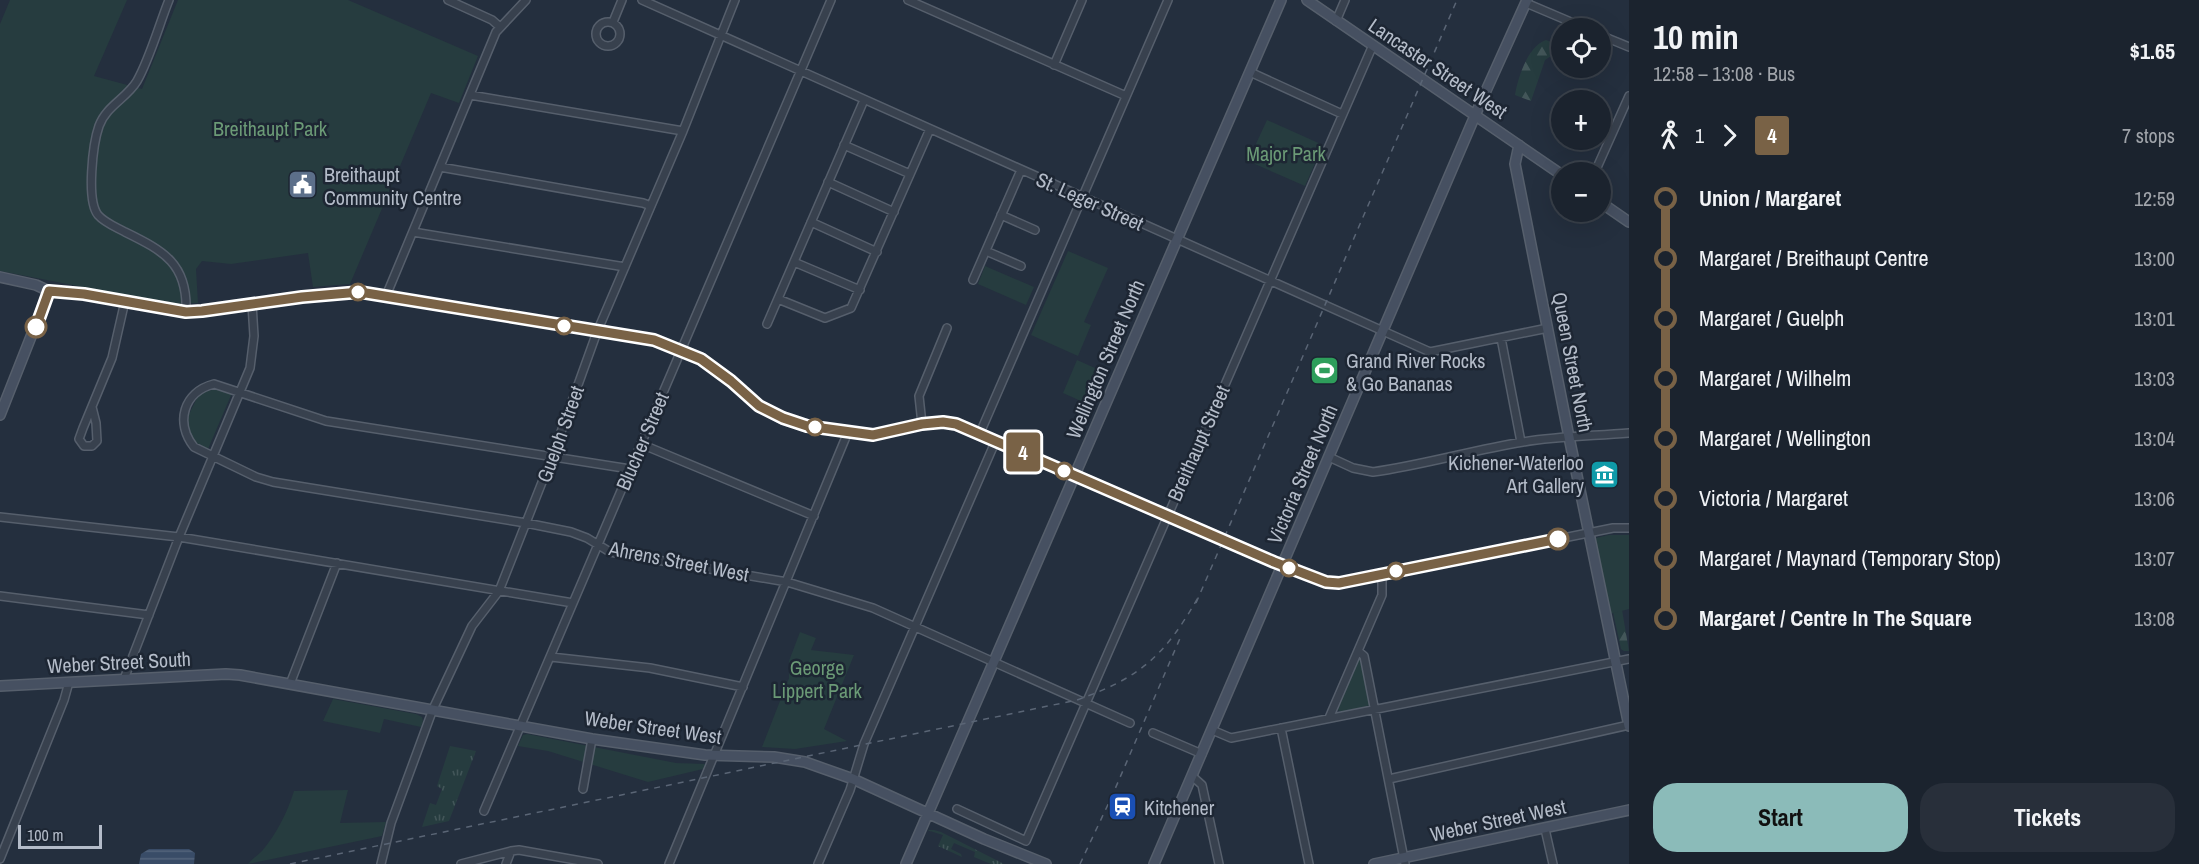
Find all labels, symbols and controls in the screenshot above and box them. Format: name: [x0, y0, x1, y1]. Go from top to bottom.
street label: Lancaster Street West: [1363, 12, 1513, 125]
text: 10 min: [1653, 15, 1739, 59]
map controls: [1551, 18, 1611, 222]
button: locate: [1551, 18, 1611, 78]
text: $1.65: [2130, 36, 2175, 66]
text: 12:58 – 13:08 · Bus: [1653, 60, 1795, 87]
button: +: [1551, 90, 1611, 150]
park label: Breithaupt Park: [213, 115, 328, 142]
icon: walk: [1653, 119, 1686, 152]
icon: forward: [1713, 119, 1746, 152]
text: 4: [1767, 121, 1777, 150]
text: 1: [1695, 122, 1704, 149]
text: 7 stops: [2122, 122, 2175, 149]
park label: Major Park: [1246, 140, 1326, 167]
place label: Breithaupt Community Centre: [324, 161, 462, 211]
button: −: [1551, 162, 1611, 222]
street label: St. Leger Street: [1032, 165, 1148, 237]
public building icon: Breithaupt Community Centre: [287, 169, 319, 201]
text: Union / Margaret: [1699, 183, 1841, 213]
text: 12:59: [2134, 185, 2175, 212]
text: Margaret / Breithaupt Centre: [1699, 243, 1929, 273]
text: 13:00: [2134, 245, 2175, 272]
street label: Wellington Street North: [1059, 275, 1151, 443]
unlabelled marker: [349, 283, 367, 301]
street label: Queen Street North: [1546, 290, 1600, 434]
text: Margaret / Guelph: [1699, 303, 1844, 333]
text: 13:01: [2134, 305, 2175, 332]
unlabelled marker: [25, 316, 47, 338]
unlabelled marker: [555, 317, 573, 335]
place label: Grand River Rocks & Go Bananas: [1346, 347, 1485, 397]
sports icon: Grand River Rocks & Go Bananas: [1309, 355, 1341, 387]
text: Margaret / Wilhelm: [1699, 363, 1851, 393]
text: 13:03: [2134, 365, 2175, 392]
street label: Breithaupt Street: [1160, 380, 1236, 505]
street label: Guelph Street: [530, 381, 590, 486]
street label: Blucher Street: [609, 387, 675, 494]
street label: Victoria Street North: [1260, 400, 1344, 548]
unlabelled marker: [806, 418, 824, 436]
text: Margaret / Wellington: [1699, 423, 1871, 453]
text: 13:04: [2134, 425, 2175, 452]
line badge: 4: [1004, 432, 1042, 472]
text: 4: [1018, 438, 1028, 467]
place label: Kichener-Waterloo Art Gallery: [1448, 449, 1585, 499]
museum icon: Kichener-Waterloo Art Gallery: [1589, 458, 1621, 490]
unlabelled marker: [1055, 462, 1073, 480]
text: Victoria / Margaret: [1699, 483, 1848, 513]
text: 13:06: [2134, 485, 2175, 512]
unlabelled marker: [1547, 528, 1569, 550]
street label: Ahrens Street West: [606, 534, 752, 588]
text: Margaret / Maynard (Temporary Stop): [1699, 543, 2001, 573]
text: 13:07: [2134, 545, 2175, 572]
unlabelled marker: [1280, 559, 1298, 577]
unlabelled marker: [1387, 562, 1405, 580]
text: Margaret / Centre In The Square: [1699, 603, 1972, 633]
text: 13:08: [2134, 605, 2175, 632]
street label: Weber Street South: [47, 645, 191, 679]
park label: George Lippert Park: [772, 654, 862, 704]
street label: Weber Street West: [583, 704, 724, 750]
button: Start: [1653, 783, 1908, 852]
button: Tickets: [1920, 783, 2175, 852]
station icon: Kitchener: [1107, 791, 1139, 823]
street label: Weber Street West: [1428, 792, 1569, 848]
place label: Kitchener: [1144, 794, 1215, 821]
scale bar: [18, 822, 102, 850]
text: 100 m: [27, 824, 63, 846]

